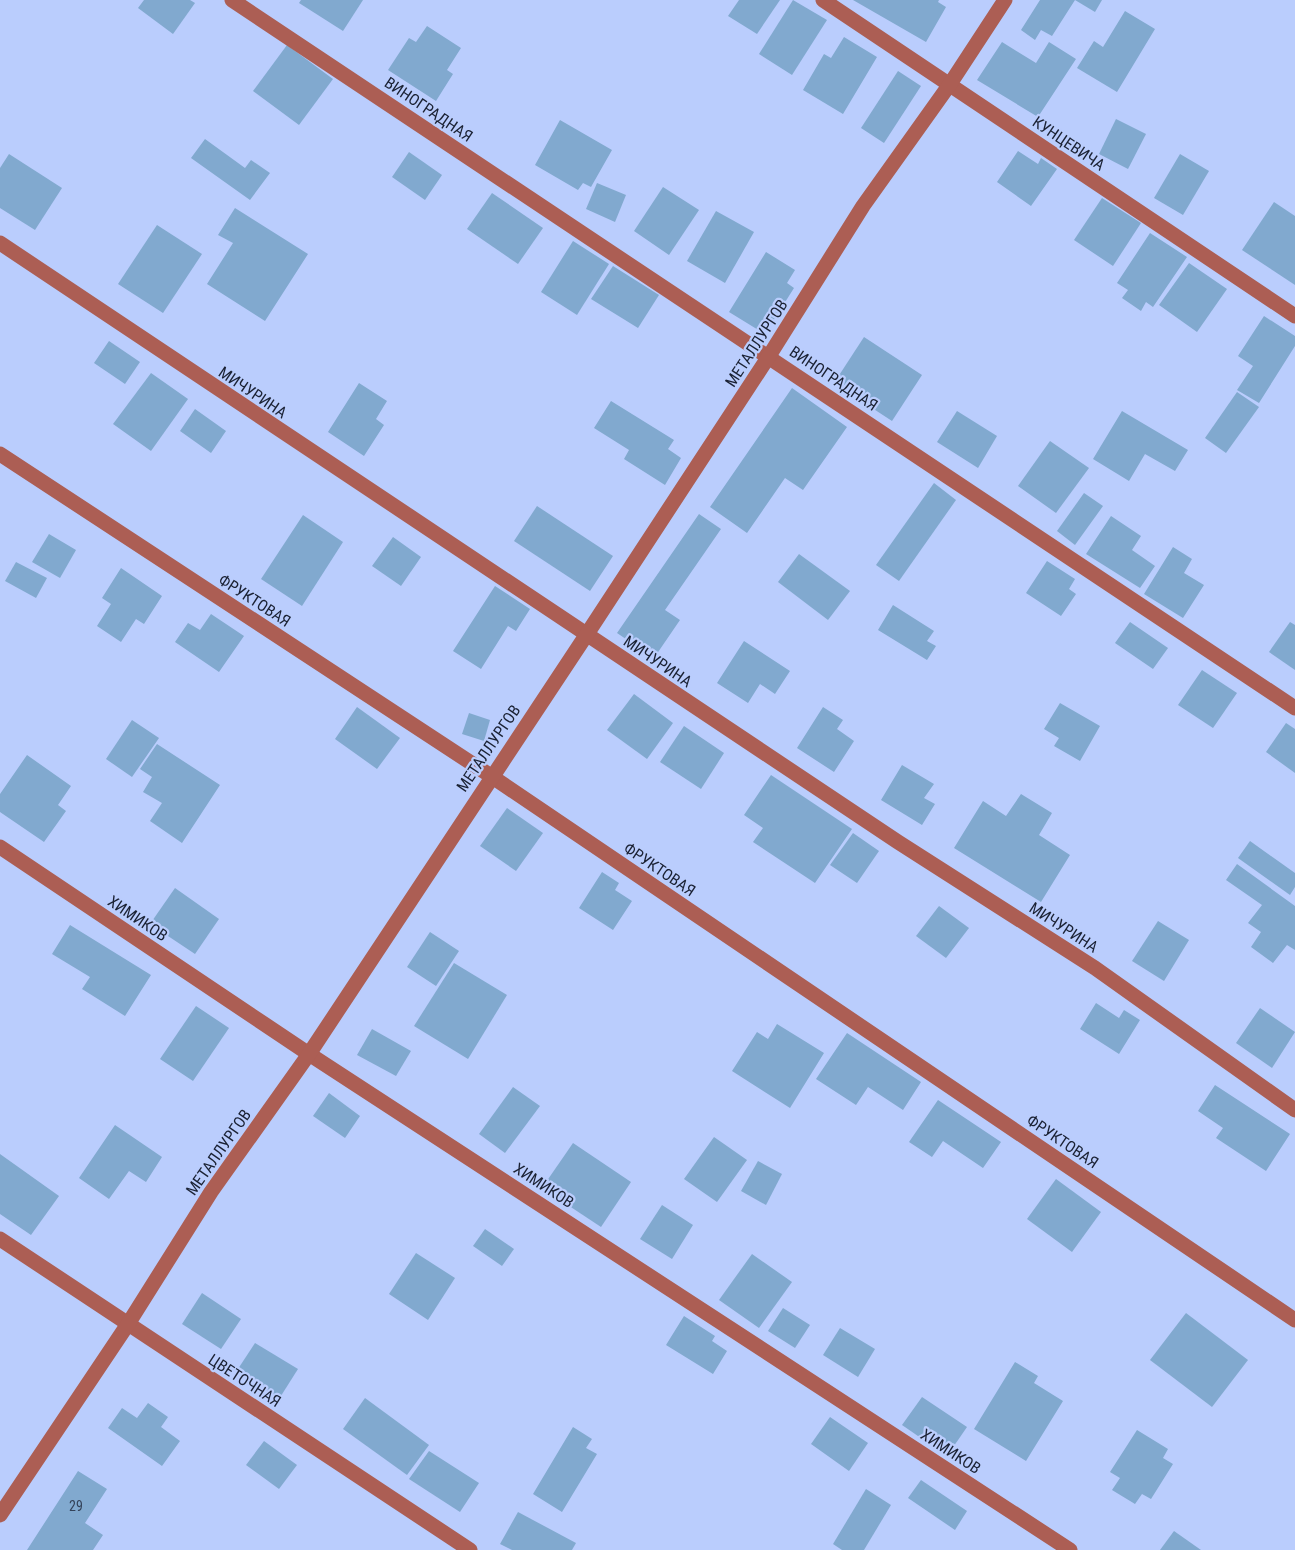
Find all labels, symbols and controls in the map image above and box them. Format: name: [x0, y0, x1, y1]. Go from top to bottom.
street label: ВИНОГРАДНАЯ: [381, 73, 476, 146]
street label: КУНЦЕВИЧА: [1029, 112, 1109, 175]
street label: МЕТАЛЛУРГОВ: [721, 296, 792, 391]
street label: ВИНОГРАДНАЯ: [786, 342, 881, 415]
street label: МИЧУРИНА: [215, 363, 290, 422]
street label: ФРУКТОВАЯ: [215, 570, 294, 631]
street label: МИЧУРИНА: [620, 632, 695, 691]
street label: МЕТАЛЛУРГОВ: [452, 701, 524, 795]
street label: ФРУКТОВАЯ: [620, 839, 699, 900]
street label: ХИМИКОВ: [104, 892, 171, 945]
street label: МИЧУРИНА: [1026, 898, 1102, 957]
street label: МЕТАЛЛУРГОВ: [182, 1106, 255, 1199]
street label: ФРУКТОВАЯ: [1023, 1111, 1102, 1172]
street label: ХИМИКОВ: [510, 1159, 577, 1212]
street label: ЦВЕТОЧНАЯ: [205, 1350, 285, 1411]
street label: ХИМИКОВ: [917, 1425, 984, 1478]
house number: 29: [69, 1498, 83, 1514]

